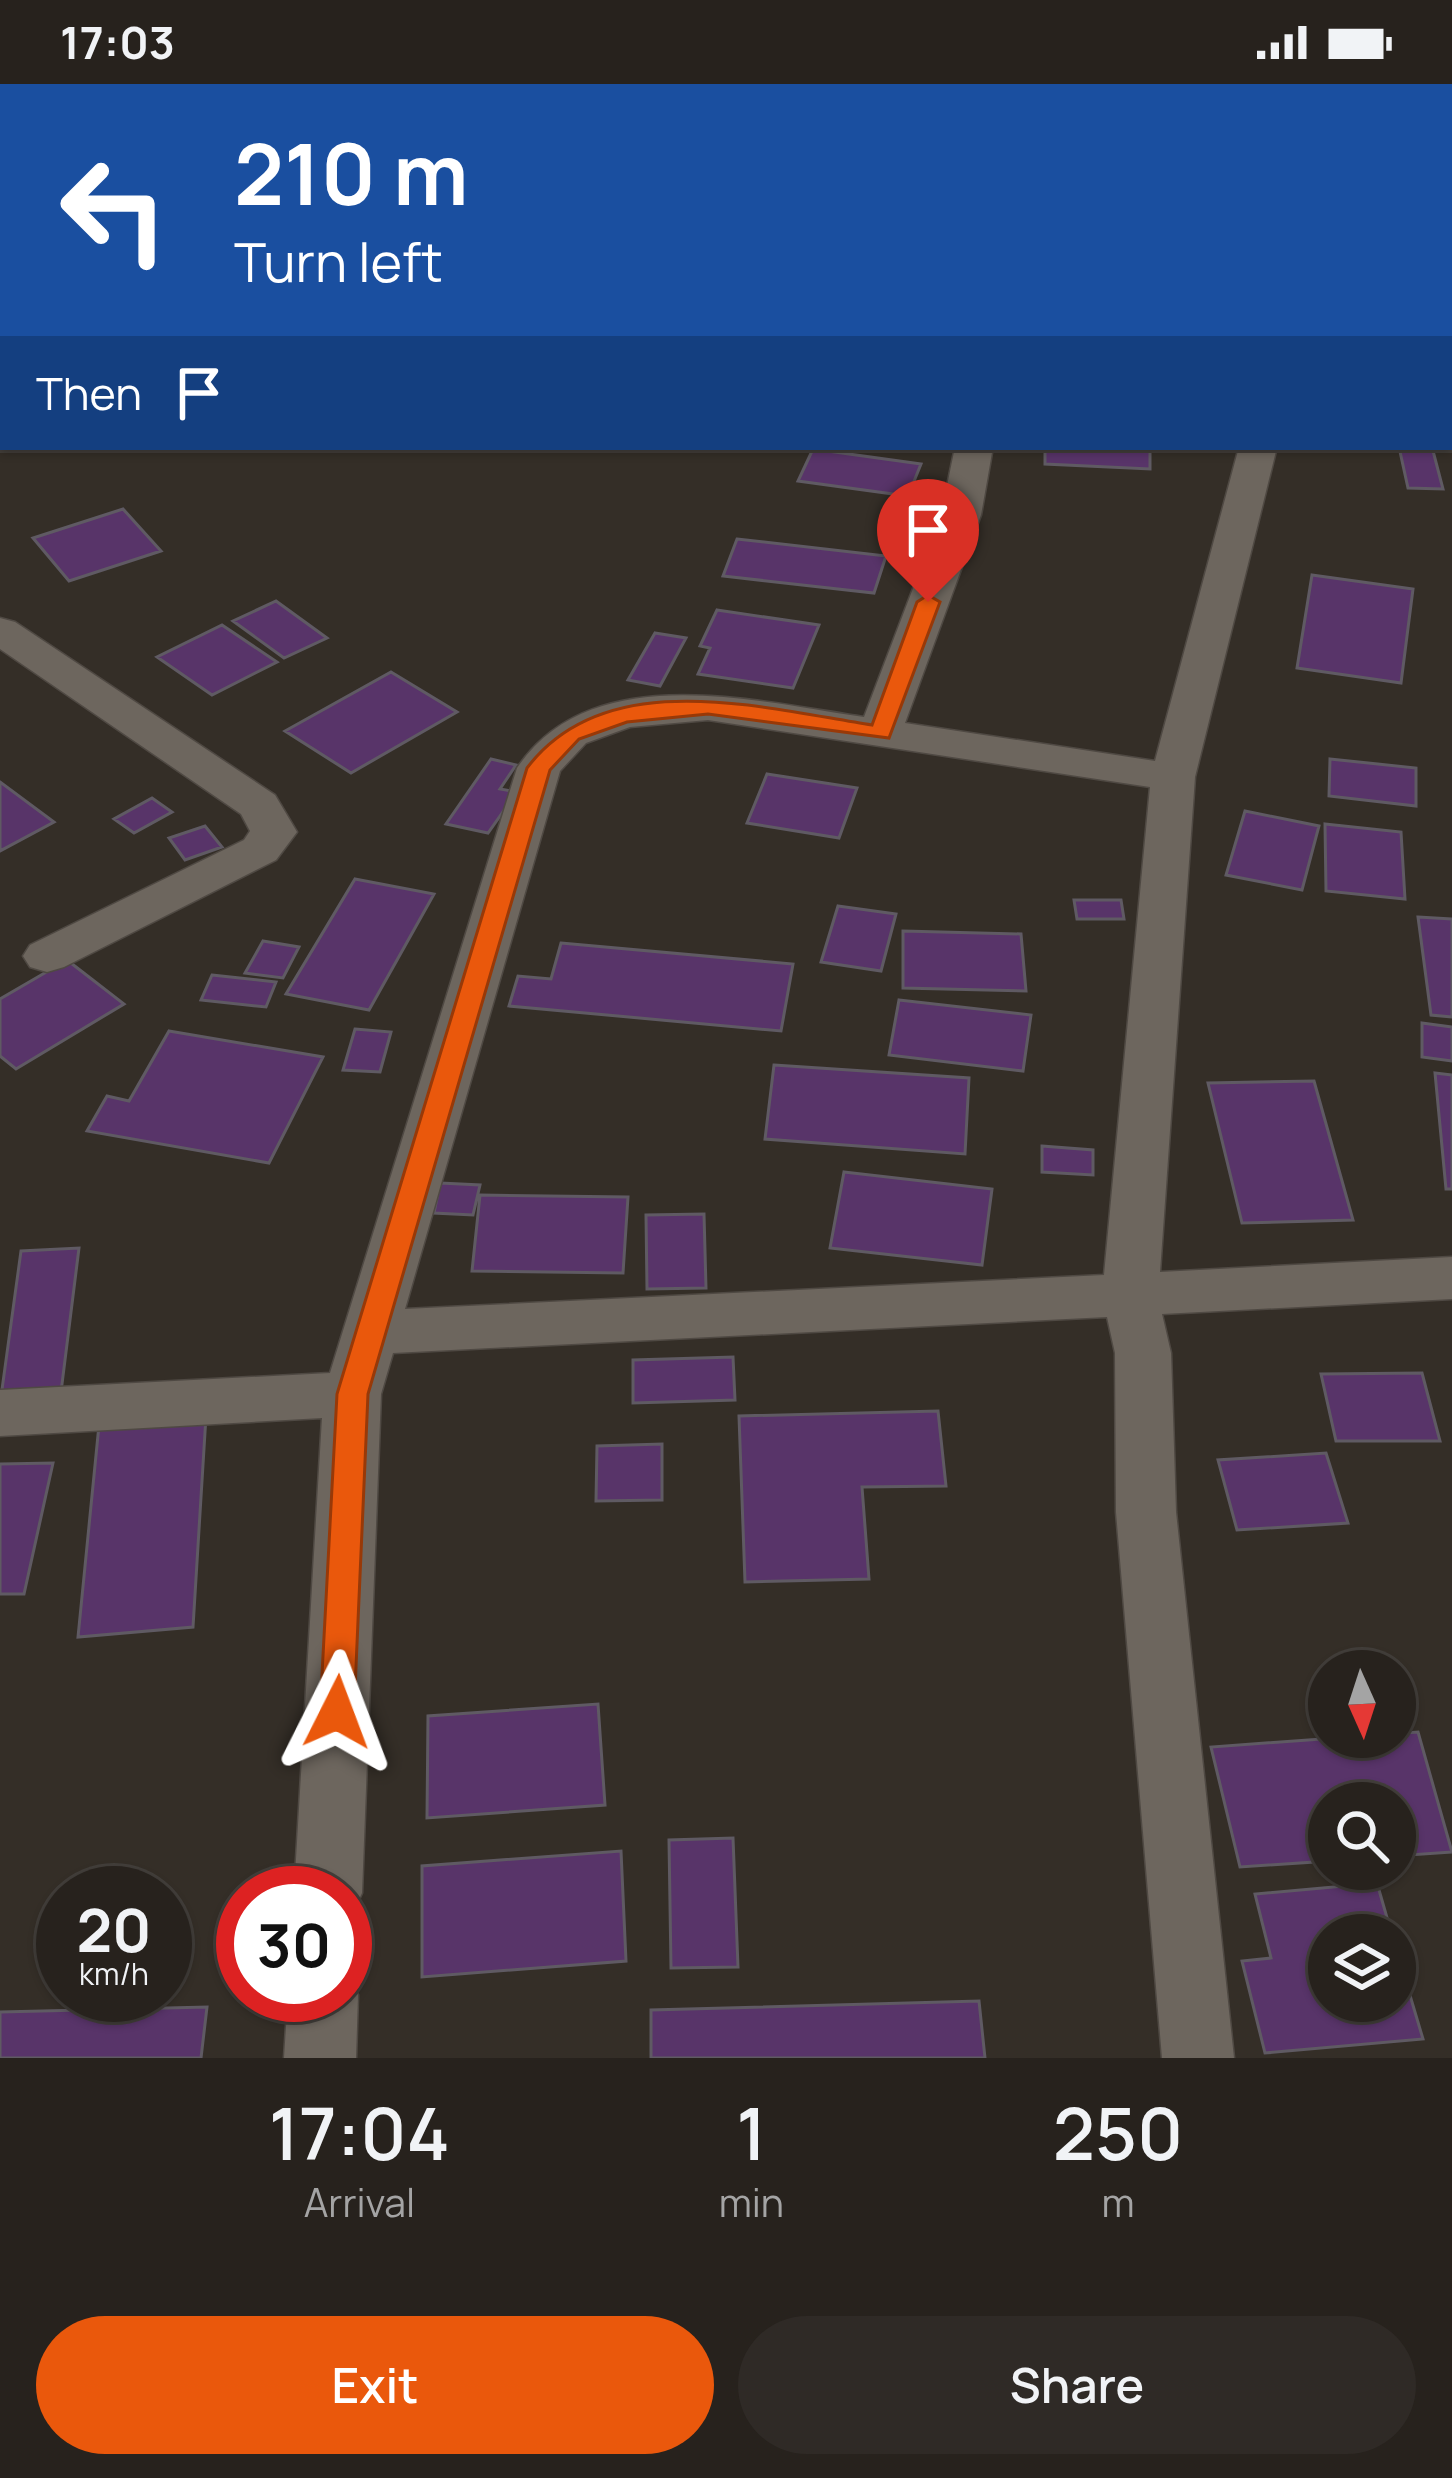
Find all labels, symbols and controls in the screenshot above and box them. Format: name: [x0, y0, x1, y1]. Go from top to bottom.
text: 17:03: [60, 11, 175, 73]
text: 210 m: [234, 115, 468, 230]
icon: left: [36, 132, 192, 288]
text: Turn left: [234, 224, 443, 298]
icon: arrive: [166, 360, 232, 426]
text: Then: [36, 362, 142, 424]
pin: [877, 479, 979, 602]
icon: arrive: [895, 497, 961, 563]
position arrow: [274, 1649, 400, 1775]
north arrow: [1308, 1650, 1416, 1758]
map controls: [1308, 1650, 1416, 2022]
button: search: [1308, 1782, 1416, 1890]
speed limit sign: 30: [216, 1866, 372, 2022]
text: 20: [76, 1888, 152, 1970]
button: layers: [1308, 1914, 1416, 2022]
text: km/h: [79, 1953, 149, 1994]
text: 17:04: [269, 2083, 450, 2182]
text: 1: [736, 2083, 767, 2182]
text: 250: [1053, 2083, 1183, 2182]
text: Arrival: [304, 2175, 415, 2229]
text: min: [719, 2175, 784, 2229]
text: m: [1101, 2175, 1135, 2229]
button: Exit: [36, 2316, 714, 2454]
button: Share: [738, 2316, 1416, 2454]

